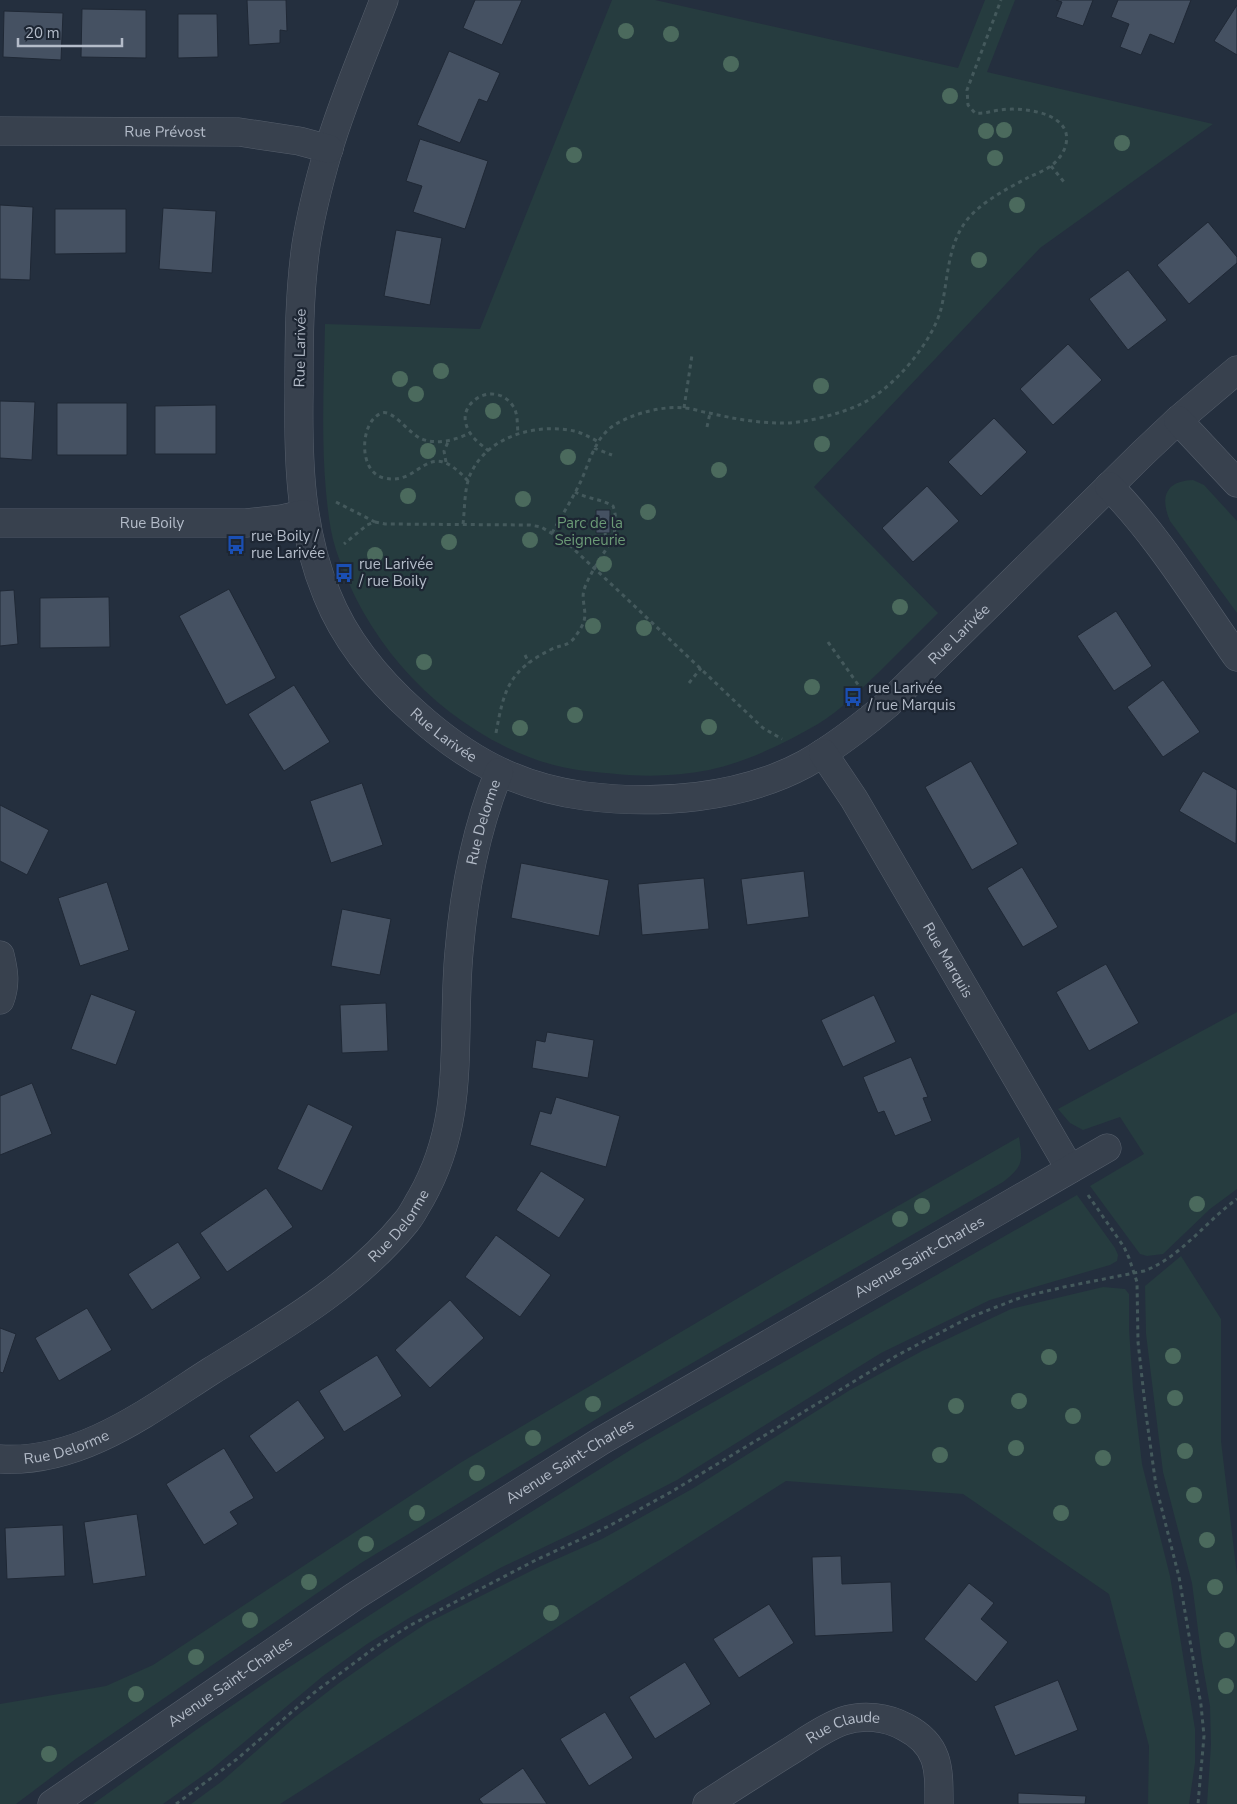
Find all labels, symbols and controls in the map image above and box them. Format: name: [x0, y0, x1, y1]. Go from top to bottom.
scale bar: [18, 15, 121, 47]
text: 20 m: [25, 23, 60, 43]
street label: Rue Prévost: [124, 122, 206, 142]
street label: Rue Larivée: [289, 308, 311, 388]
street label: Rue Boily: [120, 513, 184, 533]
park label: Parc de la Seigneurie: [554, 513, 626, 550]
place label: rue Boily / rue Larivée: [251, 526, 325, 563]
bus stop icon: rue Boily / rue Larivée: [225, 534, 247, 556]
place label: rue Larivée / rue Boily: [358, 554, 433, 591]
bus stop icon: rue Larivée / rue Boily: [333, 562, 355, 584]
street label: Rue Larivée: [924, 599, 994, 669]
place label: rue Larivée / rue Marquis: [867, 678, 956, 715]
bus stop icon: rue Larivée / rue Marquis: [842, 686, 864, 708]
street label: Rue Larivée: [406, 703, 481, 767]
street label: Rue Delorme: [462, 776, 505, 867]
street label: Rue Marquis: [918, 919, 978, 1002]
street label: Rue Delorme: [364, 1186, 434, 1267]
street label: Avenue Saint-Charles: [851, 1211, 988, 1302]
street label: Avenue Saint-Charles: [502, 1414, 637, 1509]
street label: Rue Delorme: [23, 1425, 112, 1469]
street label: Avenue Saint-Charles: [164, 1632, 296, 1732]
street label: Rue Claude: [802, 1707, 881, 1748]

